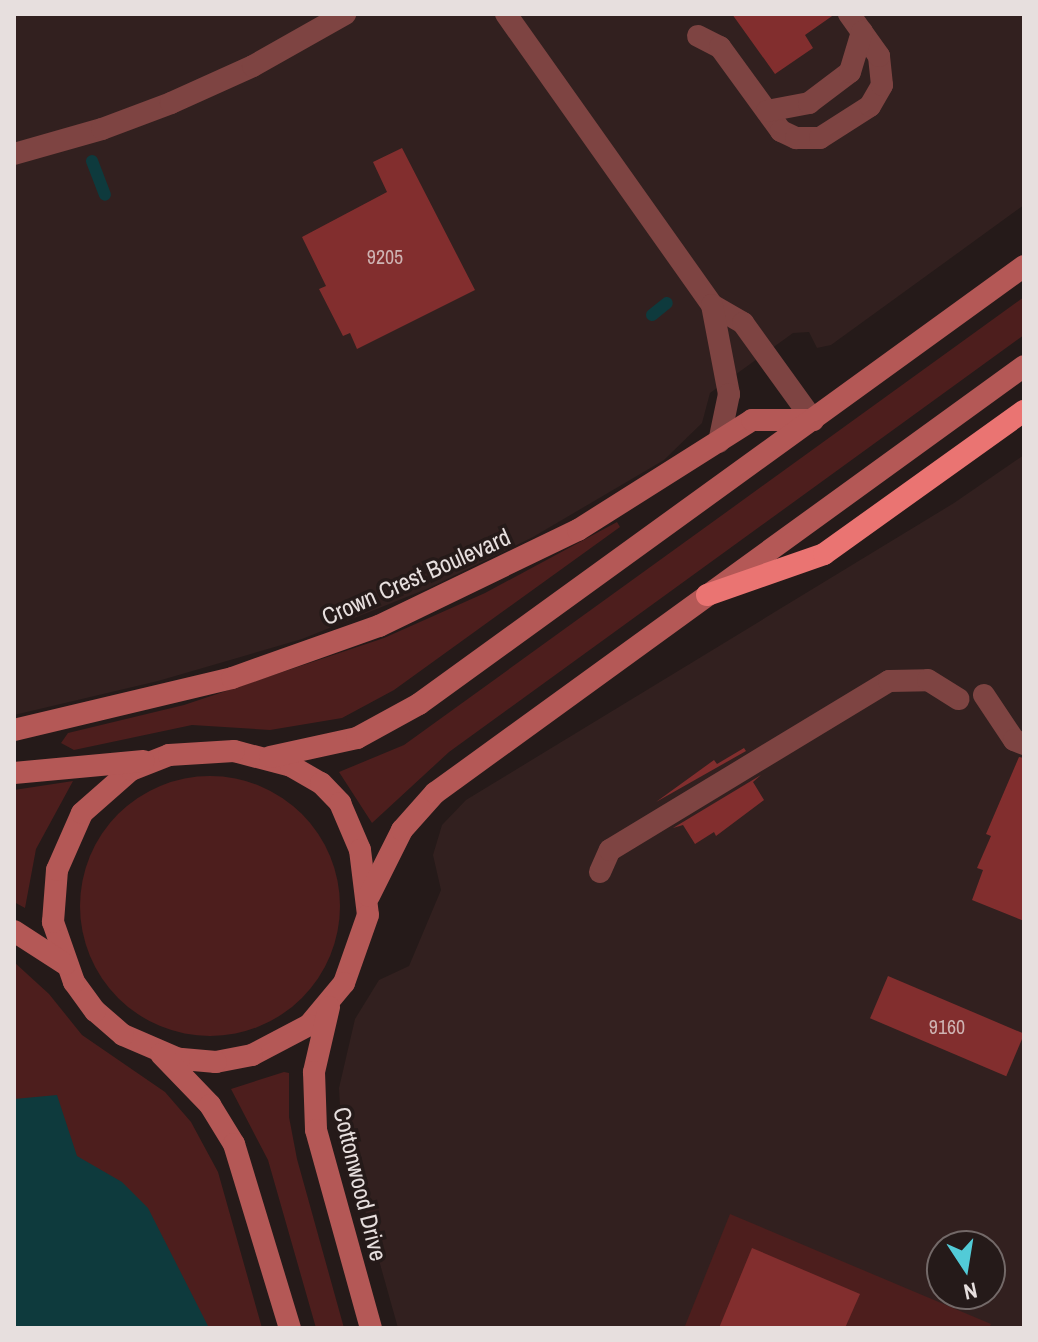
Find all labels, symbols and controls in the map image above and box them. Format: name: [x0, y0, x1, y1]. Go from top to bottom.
house number: 9205: [367, 244, 403, 268]
street label: Crown Crest Boulevard: [317, 522, 515, 632]
house number: 9160: [929, 1014, 965, 1038]
street label: Cottonwood Drive: [327, 1104, 393, 1264]
north arrow: [926, 1230, 1006, 1310]
text: N: [961, 1275, 980, 1308]

